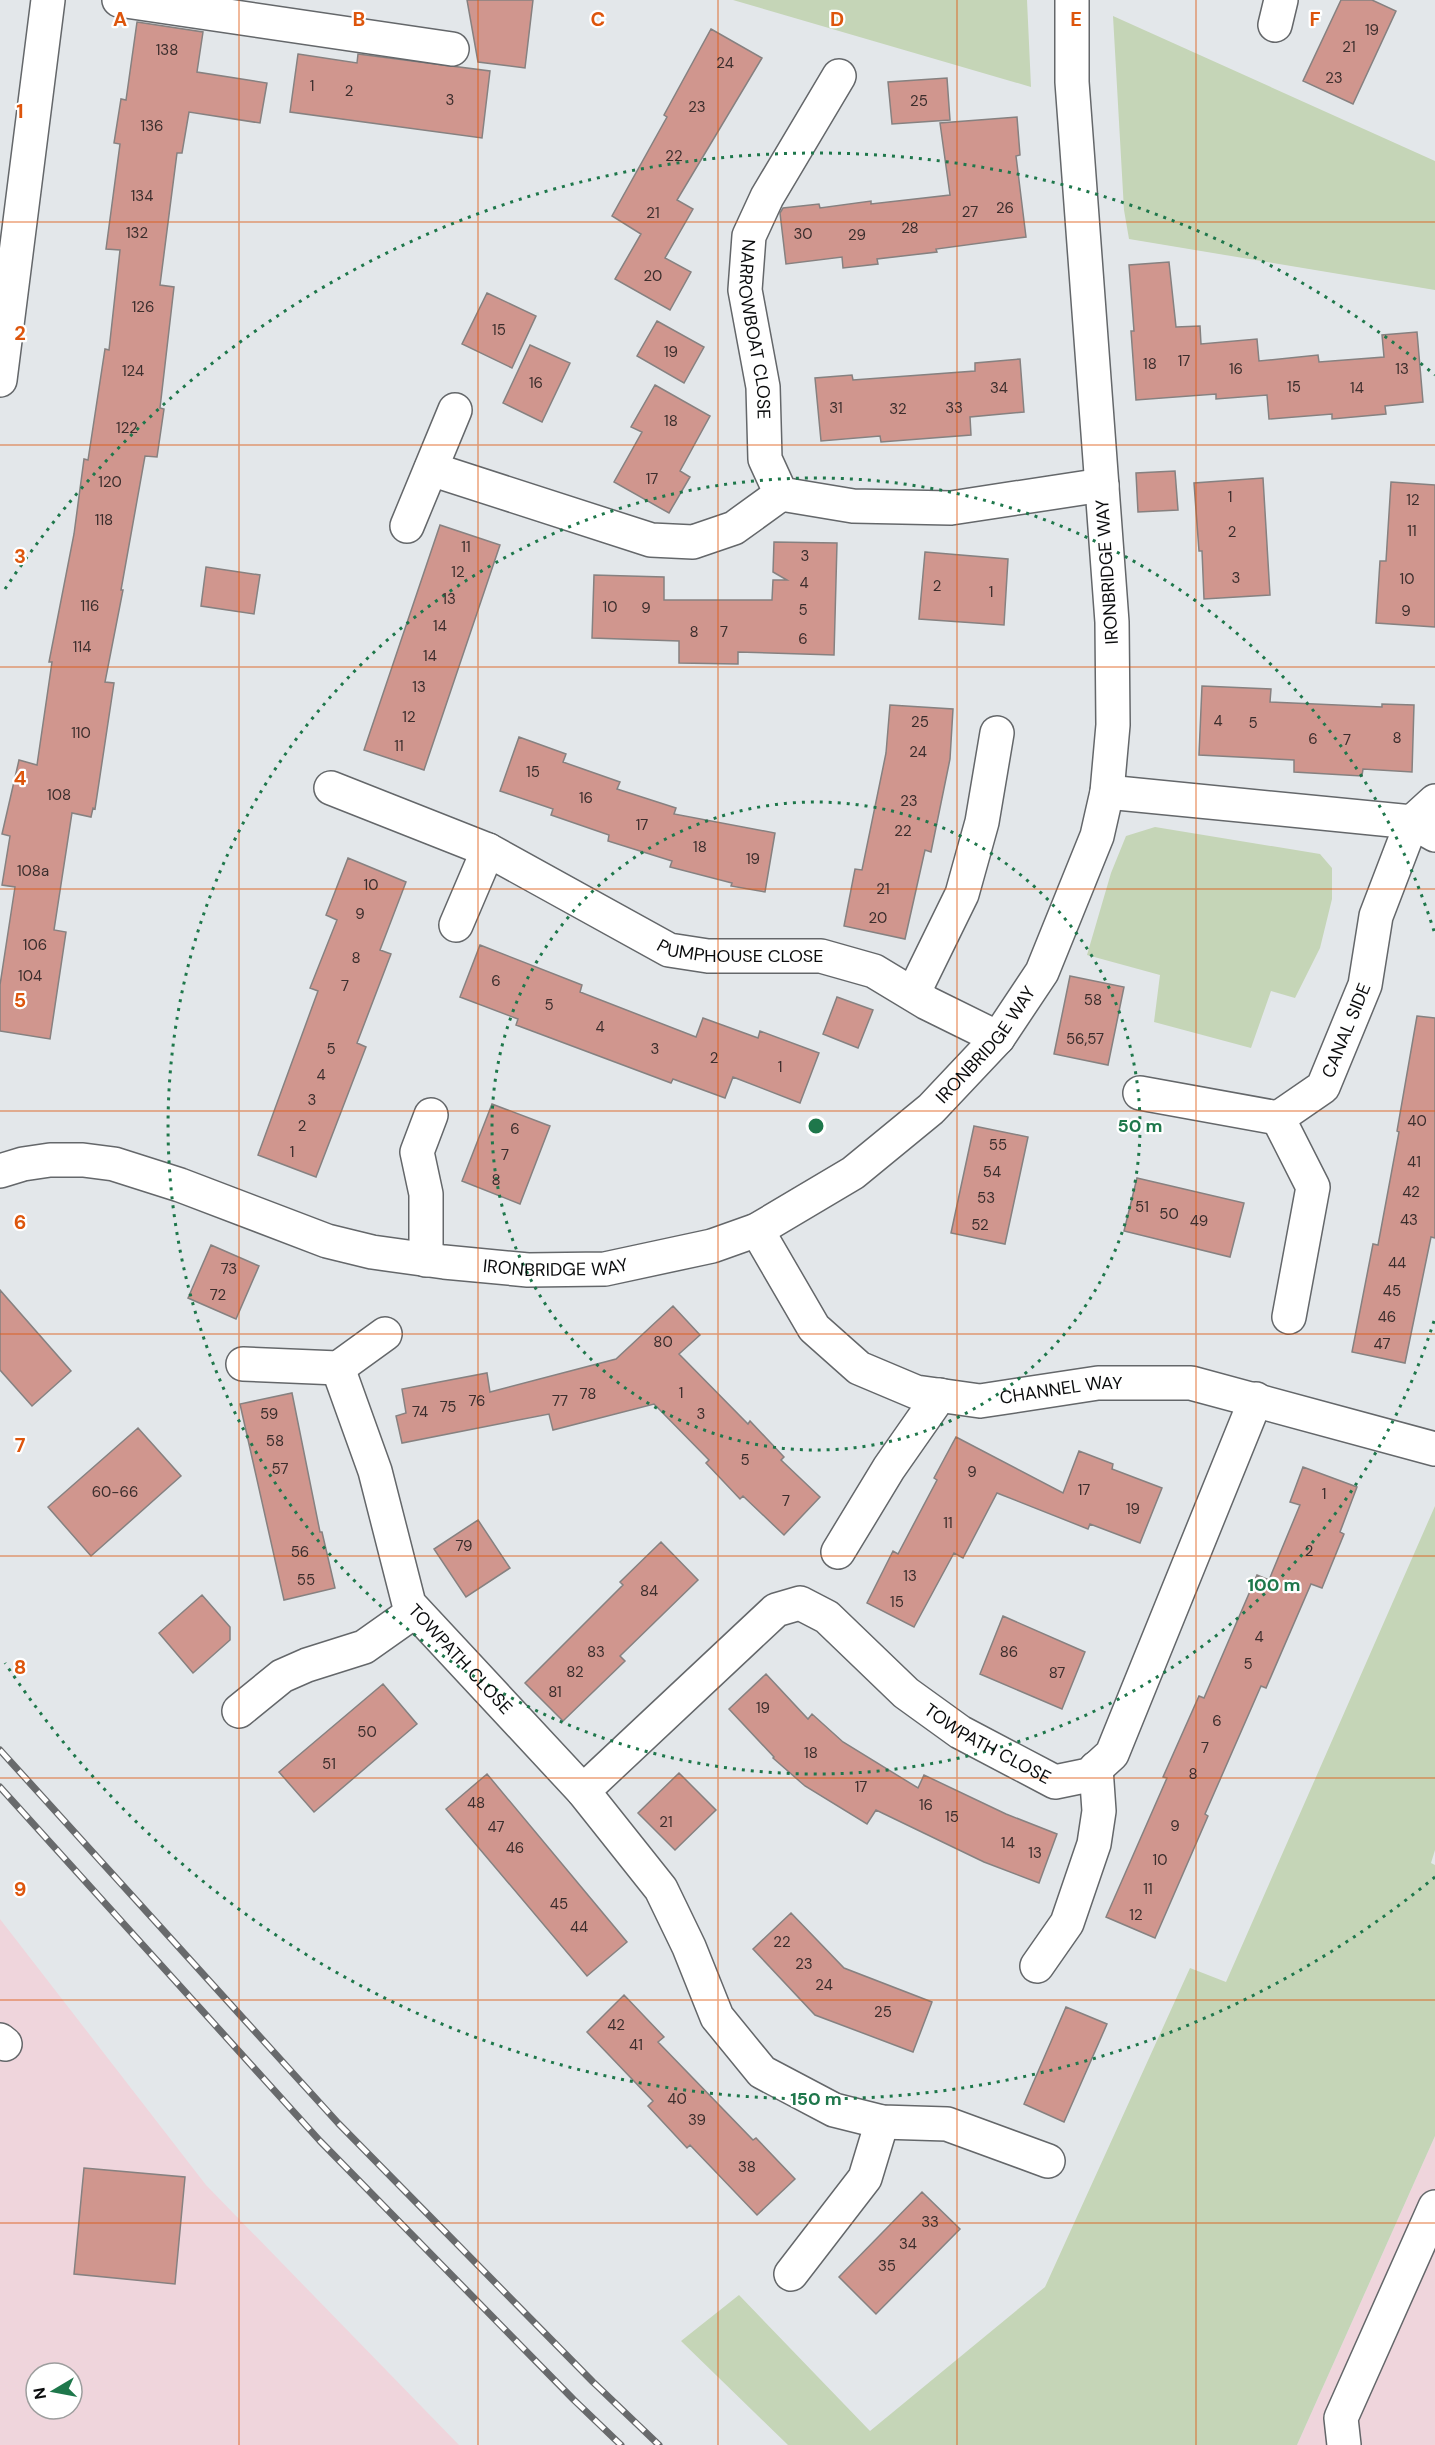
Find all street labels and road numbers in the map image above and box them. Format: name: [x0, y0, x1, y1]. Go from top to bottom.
street label: NARROWBOAT CLOSE: [732, 238, 776, 420]
street label: IRONBRIDGE WAY: [1090, 498, 1124, 645]
street label: PUMPHOUSE CLOSE: [653, 934, 823, 968]
street label: CANAL SIDE: [1316, 979, 1376, 1082]
street label: IRONBRIDGE WAY: [931, 981, 1041, 1109]
street label: IRONBRIDGE WAY: [482, 1252, 631, 1282]
street label: CHANNEL WAY: [998, 1371, 1123, 1410]
street label: TOWPATH CLOSE: [403, 1599, 518, 1720]
street label: TOWPATH CLOSE: [919, 1698, 1055, 1790]

